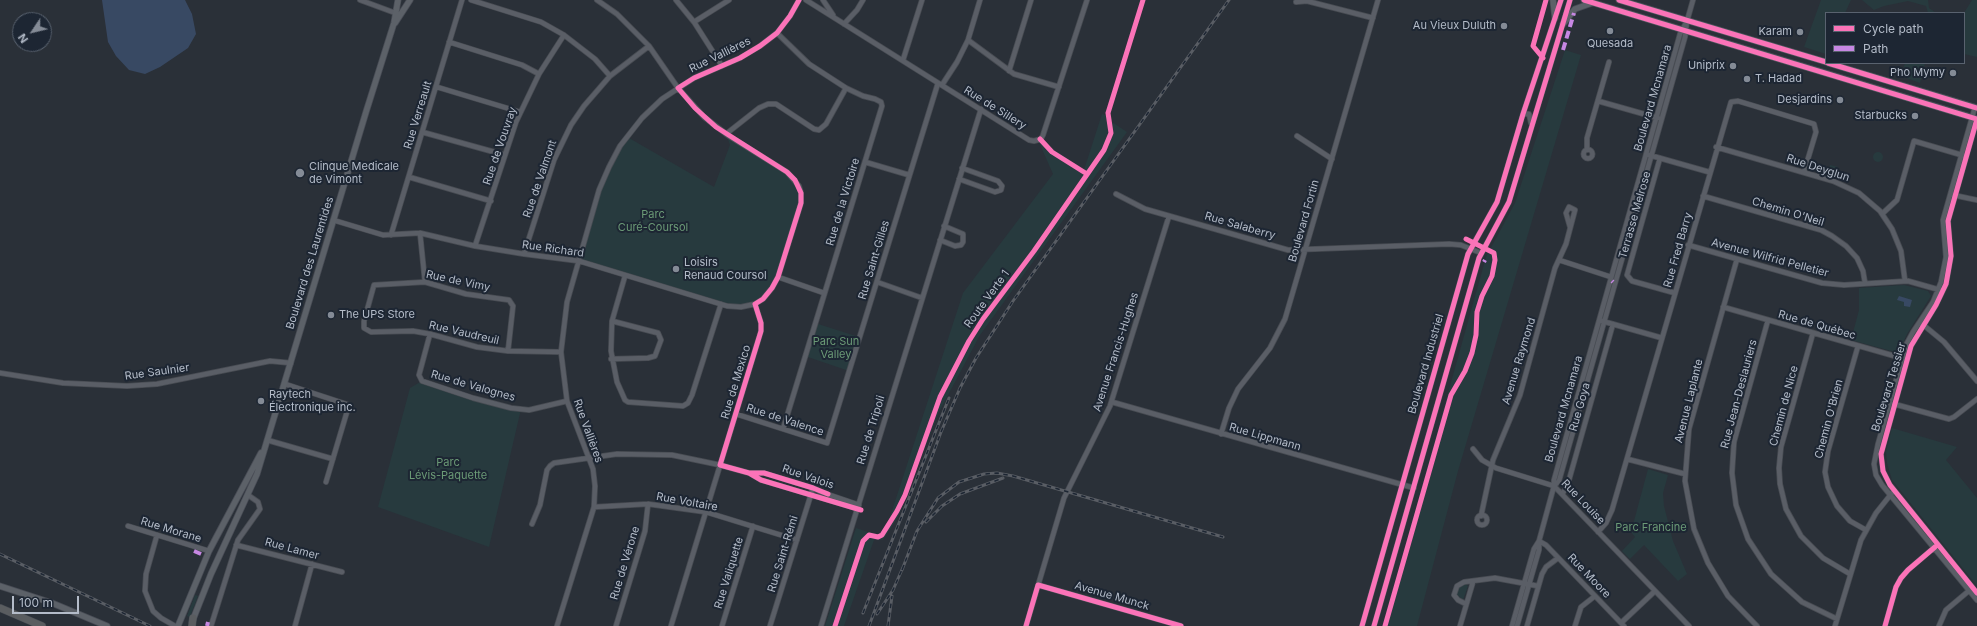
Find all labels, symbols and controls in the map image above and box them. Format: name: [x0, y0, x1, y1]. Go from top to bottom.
north arrow: [12, 12, 52, 52]
legend: [1825, 12, 1965, 64]
place label: Au Vieux Duluth: [1413, 19, 1496, 33]
marker: Au Vieux Duluth: [1499, 21, 1509, 31]
text: Cycle path: [1863, 21, 1924, 36]
place label: Karam: [1758, 25, 1792, 39]
marker: Quesada: [1605, 26, 1615, 36]
marker: Karam: [1795, 27, 1805, 37]
text: N: [15, 31, 31, 46]
street label: Rue Vallières: [687, 34, 753, 76]
place label: Quesada: [1587, 37, 1633, 51]
text: Path: [1863, 41, 1888, 56]
street label: Boulevard Mcnamara: [1631, 43, 1675, 153]
place label: Uniprix: [1688, 59, 1725, 73]
marker: Uniprix: [1728, 61, 1738, 71]
place label: Pho Mymy: [1890, 66, 1945, 80]
marker: Pho Mymy: [1948, 68, 1958, 78]
place label: T. Hadad: [1755, 72, 1802, 86]
marker: T. Hadad: [1742, 74, 1752, 84]
street label: Rue Verreault: [401, 79, 435, 151]
street label: Rue de Sillery: [961, 84, 1029, 132]
place label: Desjardins: [1777, 93, 1832, 107]
marker: Desjardins: [1835, 95, 1845, 105]
street label: Rue de Vouvray: [480, 105, 520, 187]
place label: Starbucks: [1854, 109, 1907, 123]
marker: Starbucks: [1910, 111, 1920, 121]
street label: Rue de Valmont: [520, 138, 560, 220]
street label: Rue Deyglun: [1785, 152, 1851, 184]
street label: Rue de la Victoire: [823, 157, 863, 247]
place label: Clinque Medicale de Vimont: [309, 160, 399, 186]
marker: Clinque Medicale de Vimont: [294, 167, 306, 179]
street label: Terrasse Melrose: [1616, 170, 1654, 260]
street label: Boulevard Fortin: [1286, 178, 1322, 264]
street label: Boulevard des Laurentides: [283, 195, 337, 331]
street label: Chemin O'Neil: [1750, 195, 1826, 229]
park label: Parc Curé-Coursol: [618, 208, 688, 234]
street label: Rue Salaberry: [1203, 210, 1277, 242]
street label: Rue Fred Barry: [1661, 211, 1695, 289]
street label: Rue Saint-Gilles: [856, 219, 892, 301]
street label: Avenue Wilfrid Pelletier: [1710, 236, 1830, 280]
street label: Rue Richard: [521, 238, 585, 260]
place label: Loisirs Renaud Coursol: [684, 256, 767, 282]
marker: Loisirs Renaud Coursol: [671, 264, 681, 274]
street label: Rue de Vimy: [425, 268, 491, 294]
street label: Route Verte 1: [962, 268, 1012, 330]
street label: Avenue Francis-Hughes: [1090, 291, 1142, 413]
place label: The UPS Store: [339, 308, 415, 322]
street label: Rue de Québec: [1777, 308, 1857, 342]
marker: The UPS Store: [326, 310, 336, 320]
street label: Boulevard Industriel: [1405, 312, 1447, 416]
street label: Avenue Raymond: [1499, 316, 1539, 406]
street label: Rue Vaudreuil: [428, 318, 500, 348]
park label: Parc Sun Valley: [813, 335, 859, 361]
street label: Rue Jean-Deslauriers: [1718, 338, 1760, 450]
street label: Boulevard Tessier: [1869, 341, 1909, 433]
street label: Rue de Mexico: [718, 343, 754, 421]
street label: Boulevard Mcnamara: [1542, 354, 1586, 464]
street label: Avenue Laplante: [1672, 358, 1706, 444]
street label: Rue Saulnier: [124, 361, 190, 383]
street label: Chemin de Nice: [1767, 364, 1801, 448]
street label: Rue de Valognes: [429, 368, 517, 404]
street label: Chemin O'Brien: [1812, 378, 1846, 460]
street label: Rue Goya: [1567, 381, 1593, 433]
place label: Raytech Électronique inc.: [269, 388, 356, 414]
street label: Rue de Tripoli: [854, 394, 888, 466]
marker: Raytech Électronique inc.: [256, 396, 266, 406]
street label: Rue Vallières: [570, 397, 606, 465]
street label: Rue de Valence: [745, 401, 825, 439]
street label: Rue Lippmann: [1227, 420, 1303, 454]
park label: Parc Lévis-Paquette: [409, 456, 487, 482]
street label: Rue Valois: [780, 462, 836, 492]
street label: Rue Louise: [1558, 477, 1608, 527]
street label: Rue Voltaire: [655, 490, 719, 514]
street label: Rue Saint-Rémi: [765, 514, 801, 594]
street label: Rue Morane: [139, 515, 203, 545]
park label: Parc Francine: [1615, 521, 1687, 535]
street label: Rue de Vérone: [608, 525, 642, 601]
street label: Rue Lamer: [263, 535, 321, 563]
street label: Rue Valiquette: [712, 535, 746, 611]
street label: Rue Moore: [1565, 551, 1613, 601]
street label: Avenue Munck: [1073, 579, 1151, 613]
scale bar: [14, 588, 81, 614]
text: 100 m: [19, 595, 53, 610]

